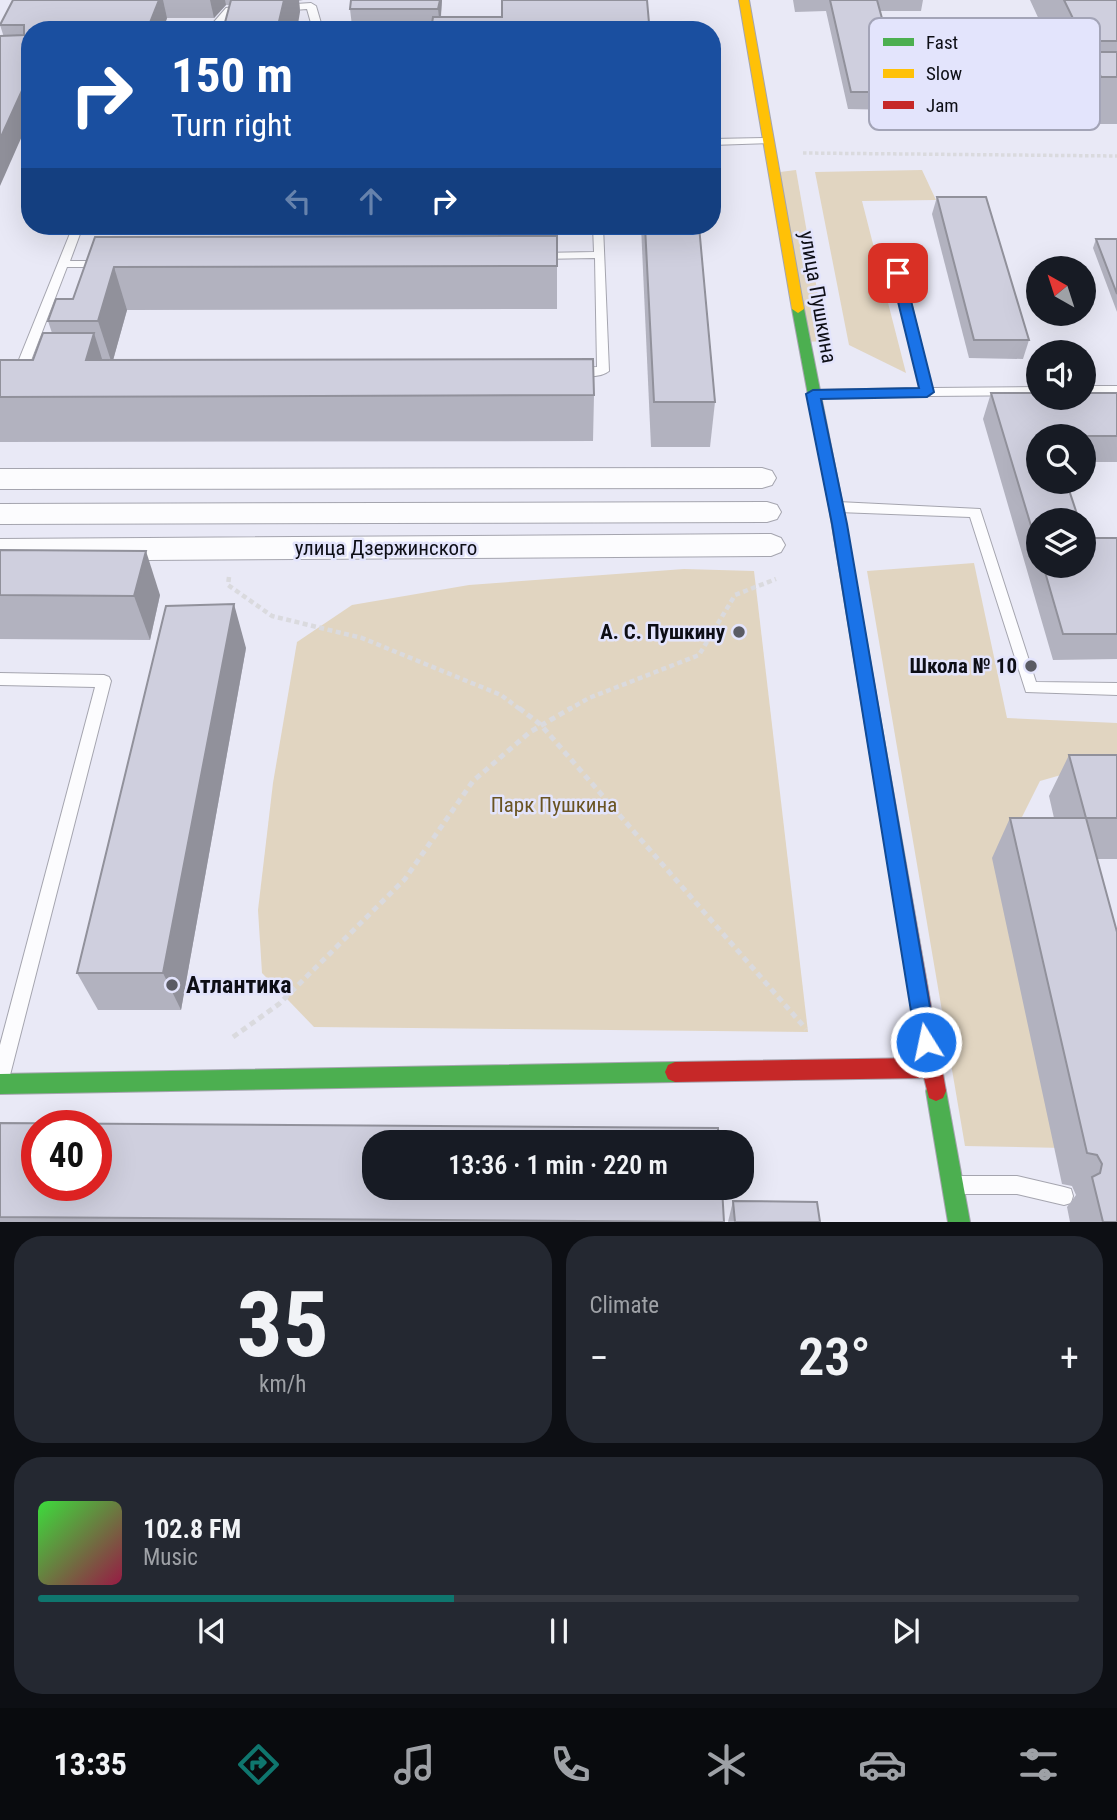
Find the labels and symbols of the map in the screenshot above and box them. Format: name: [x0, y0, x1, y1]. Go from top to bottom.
legend: [869, 18, 1100, 130]
text: Fast: [926, 31, 958, 54]
text: Slow: [926, 62, 962, 85]
text: Jam: [926, 94, 959, 117]
street label: улица Пушкина: [795, 229, 841, 365]
pin: [868, 243, 928, 303]
north arrow: [1026, 256, 1096, 326]
street label: улица Дзержинского: [295, 536, 477, 560]
place label: А. С. Пушкину: [600, 620, 726, 644]
marker: А. С. Пушкину: [731, 624, 747, 640]
place label: Школа № 10: [910, 654, 1017, 678]
marker: Школа № 10: [1023, 658, 1039, 674]
park label: Парк Пушкина: [491, 793, 617, 817]
place label: Атлантика: [186, 971, 292, 999]
marker: Атлантика: [164, 977, 180, 993]
position arrow: [889, 1005, 963, 1079]
speed limit sign: 40: [21, 1110, 112, 1201]

